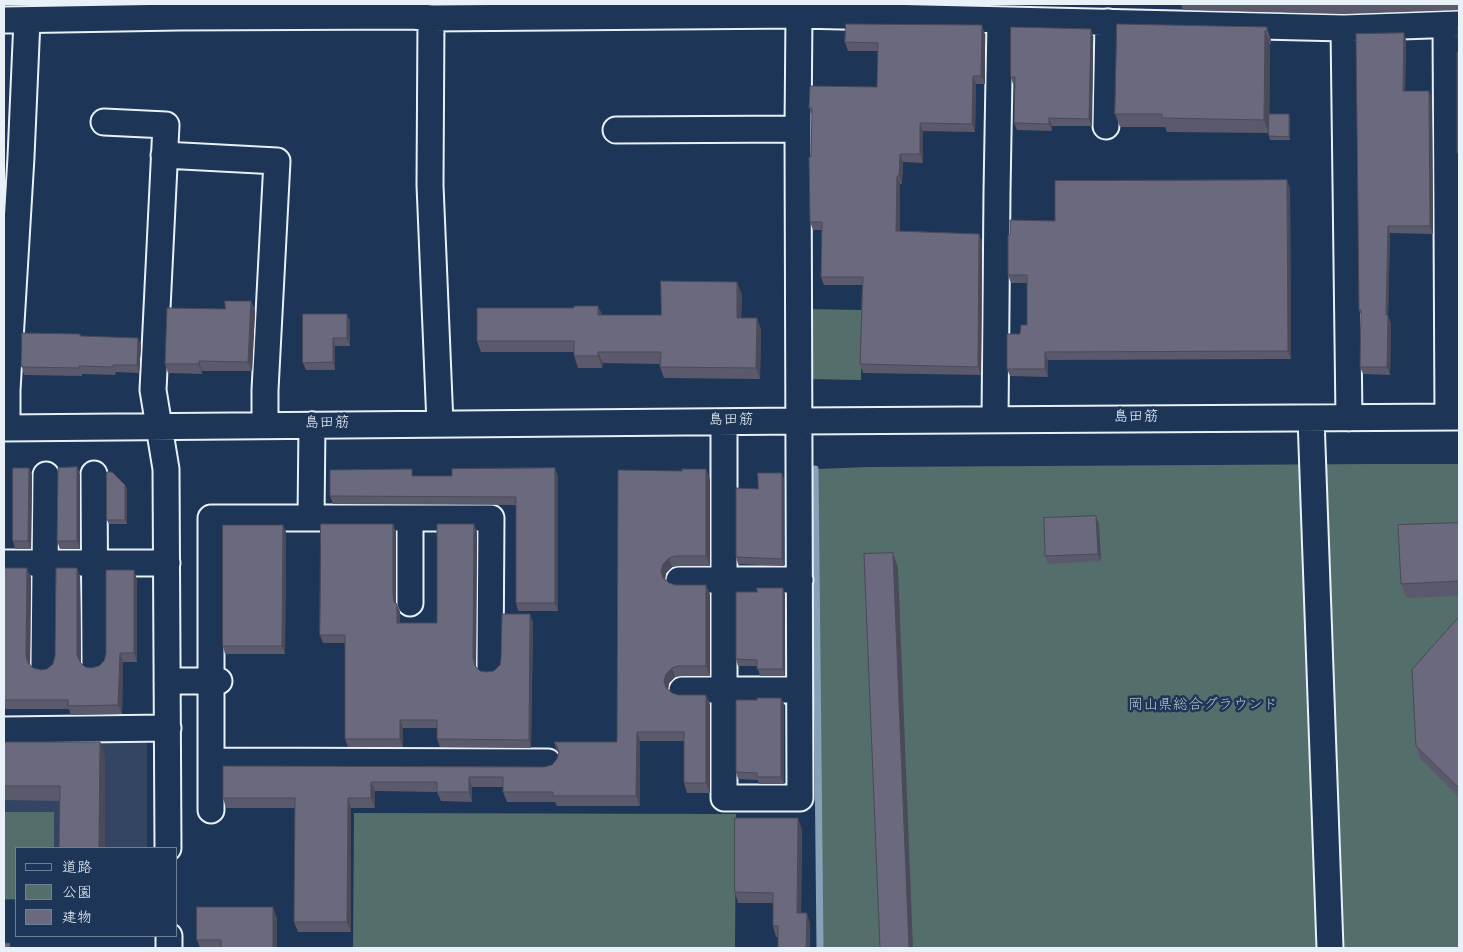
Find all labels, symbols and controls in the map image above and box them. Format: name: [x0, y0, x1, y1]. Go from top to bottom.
street label: 島田筋: [1114, 410, 1158, 428]
street label: 島田筋: [709, 413, 753, 431]
street label: 島田筋: [305, 416, 349, 434]
park label: 岡山県総合グラウンド: [1128, 698, 1278, 716]
legend: [15, 847, 178, 937]
text: 道路: [62, 860, 92, 878]
text: 公園: [62, 885, 92, 903]
text: 建物: [62, 910, 92, 928]

